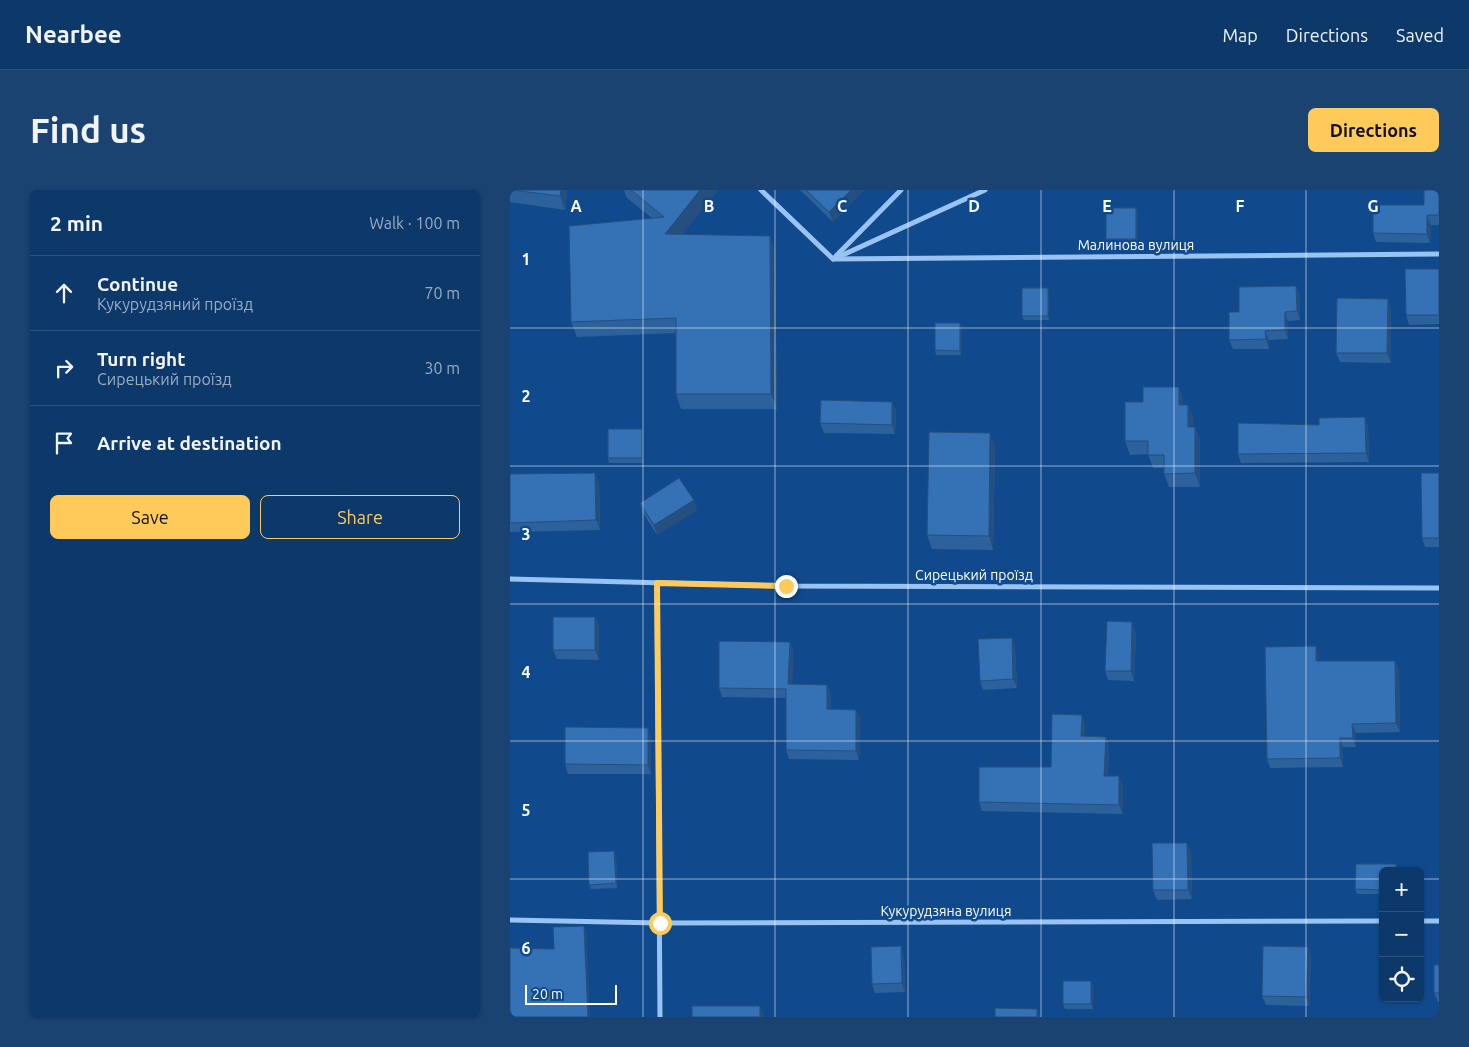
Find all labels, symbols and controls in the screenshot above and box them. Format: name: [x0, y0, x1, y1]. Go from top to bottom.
text: Nearbee: [25, 21, 122, 48]
text: Map: [1222, 25, 1258, 45]
text: Directions: [1286, 25, 1368, 45]
text: Saved: [1396, 25, 1444, 45]
button: Directions: [1308, 108, 1439, 152]
text: Find us: [30, 110, 146, 150]
text: A: [570, 197, 582, 215]
text: B: [704, 197, 714, 215]
text: C: [837, 197, 847, 215]
text: D: [968, 197, 980, 215]
text: E: [1102, 197, 1112, 215]
text: F: [1236, 197, 1245, 215]
text: G: [1367, 197, 1379, 215]
text: 2 min: [50, 211, 103, 235]
text: Walk · 100 m: [369, 214, 460, 232]
street label: Малинова вулиця: [1078, 237, 1194, 253]
text: 1: [521, 250, 531, 268]
text: Continue: [97, 273, 178, 295]
icon: ahead: [50, 279, 78, 307]
text: 70 m: [424, 284, 460, 302]
text: Кукурудзяний проїзд: [97, 295, 253, 313]
text: Turn right: [97, 348, 185, 370]
icon: right: [50, 354, 78, 382]
text: 30 m: [424, 359, 460, 377]
text: Сирецький проїзд: [97, 370, 232, 388]
text: 2: [521, 387, 531, 405]
icon: arrive: [50, 429, 78, 457]
text: Arrive at destination: [97, 432, 282, 454]
button: Save: [50, 495, 250, 539]
button: Share: [260, 495, 460, 539]
text: 3: [521, 525, 531, 543]
street label: Сирецький проїзд: [915, 567, 1033, 583]
route end: [775, 575, 798, 598]
text: 4: [521, 663, 531, 681]
text: 5: [521, 801, 531, 819]
map controls: [1379, 867, 1424, 1002]
button: +: [1379, 867, 1424, 912]
street label: Кукурудзяна вулиця: [881, 903, 1011, 919]
route start: [649, 912, 672, 935]
button: −: [1379, 912, 1424, 957]
text: 6: [521, 939, 531, 957]
button: locate: [1379, 957, 1424, 1002]
scale bar: [525, 982, 618, 1005]
text: 20 m: [532, 986, 563, 1002]

